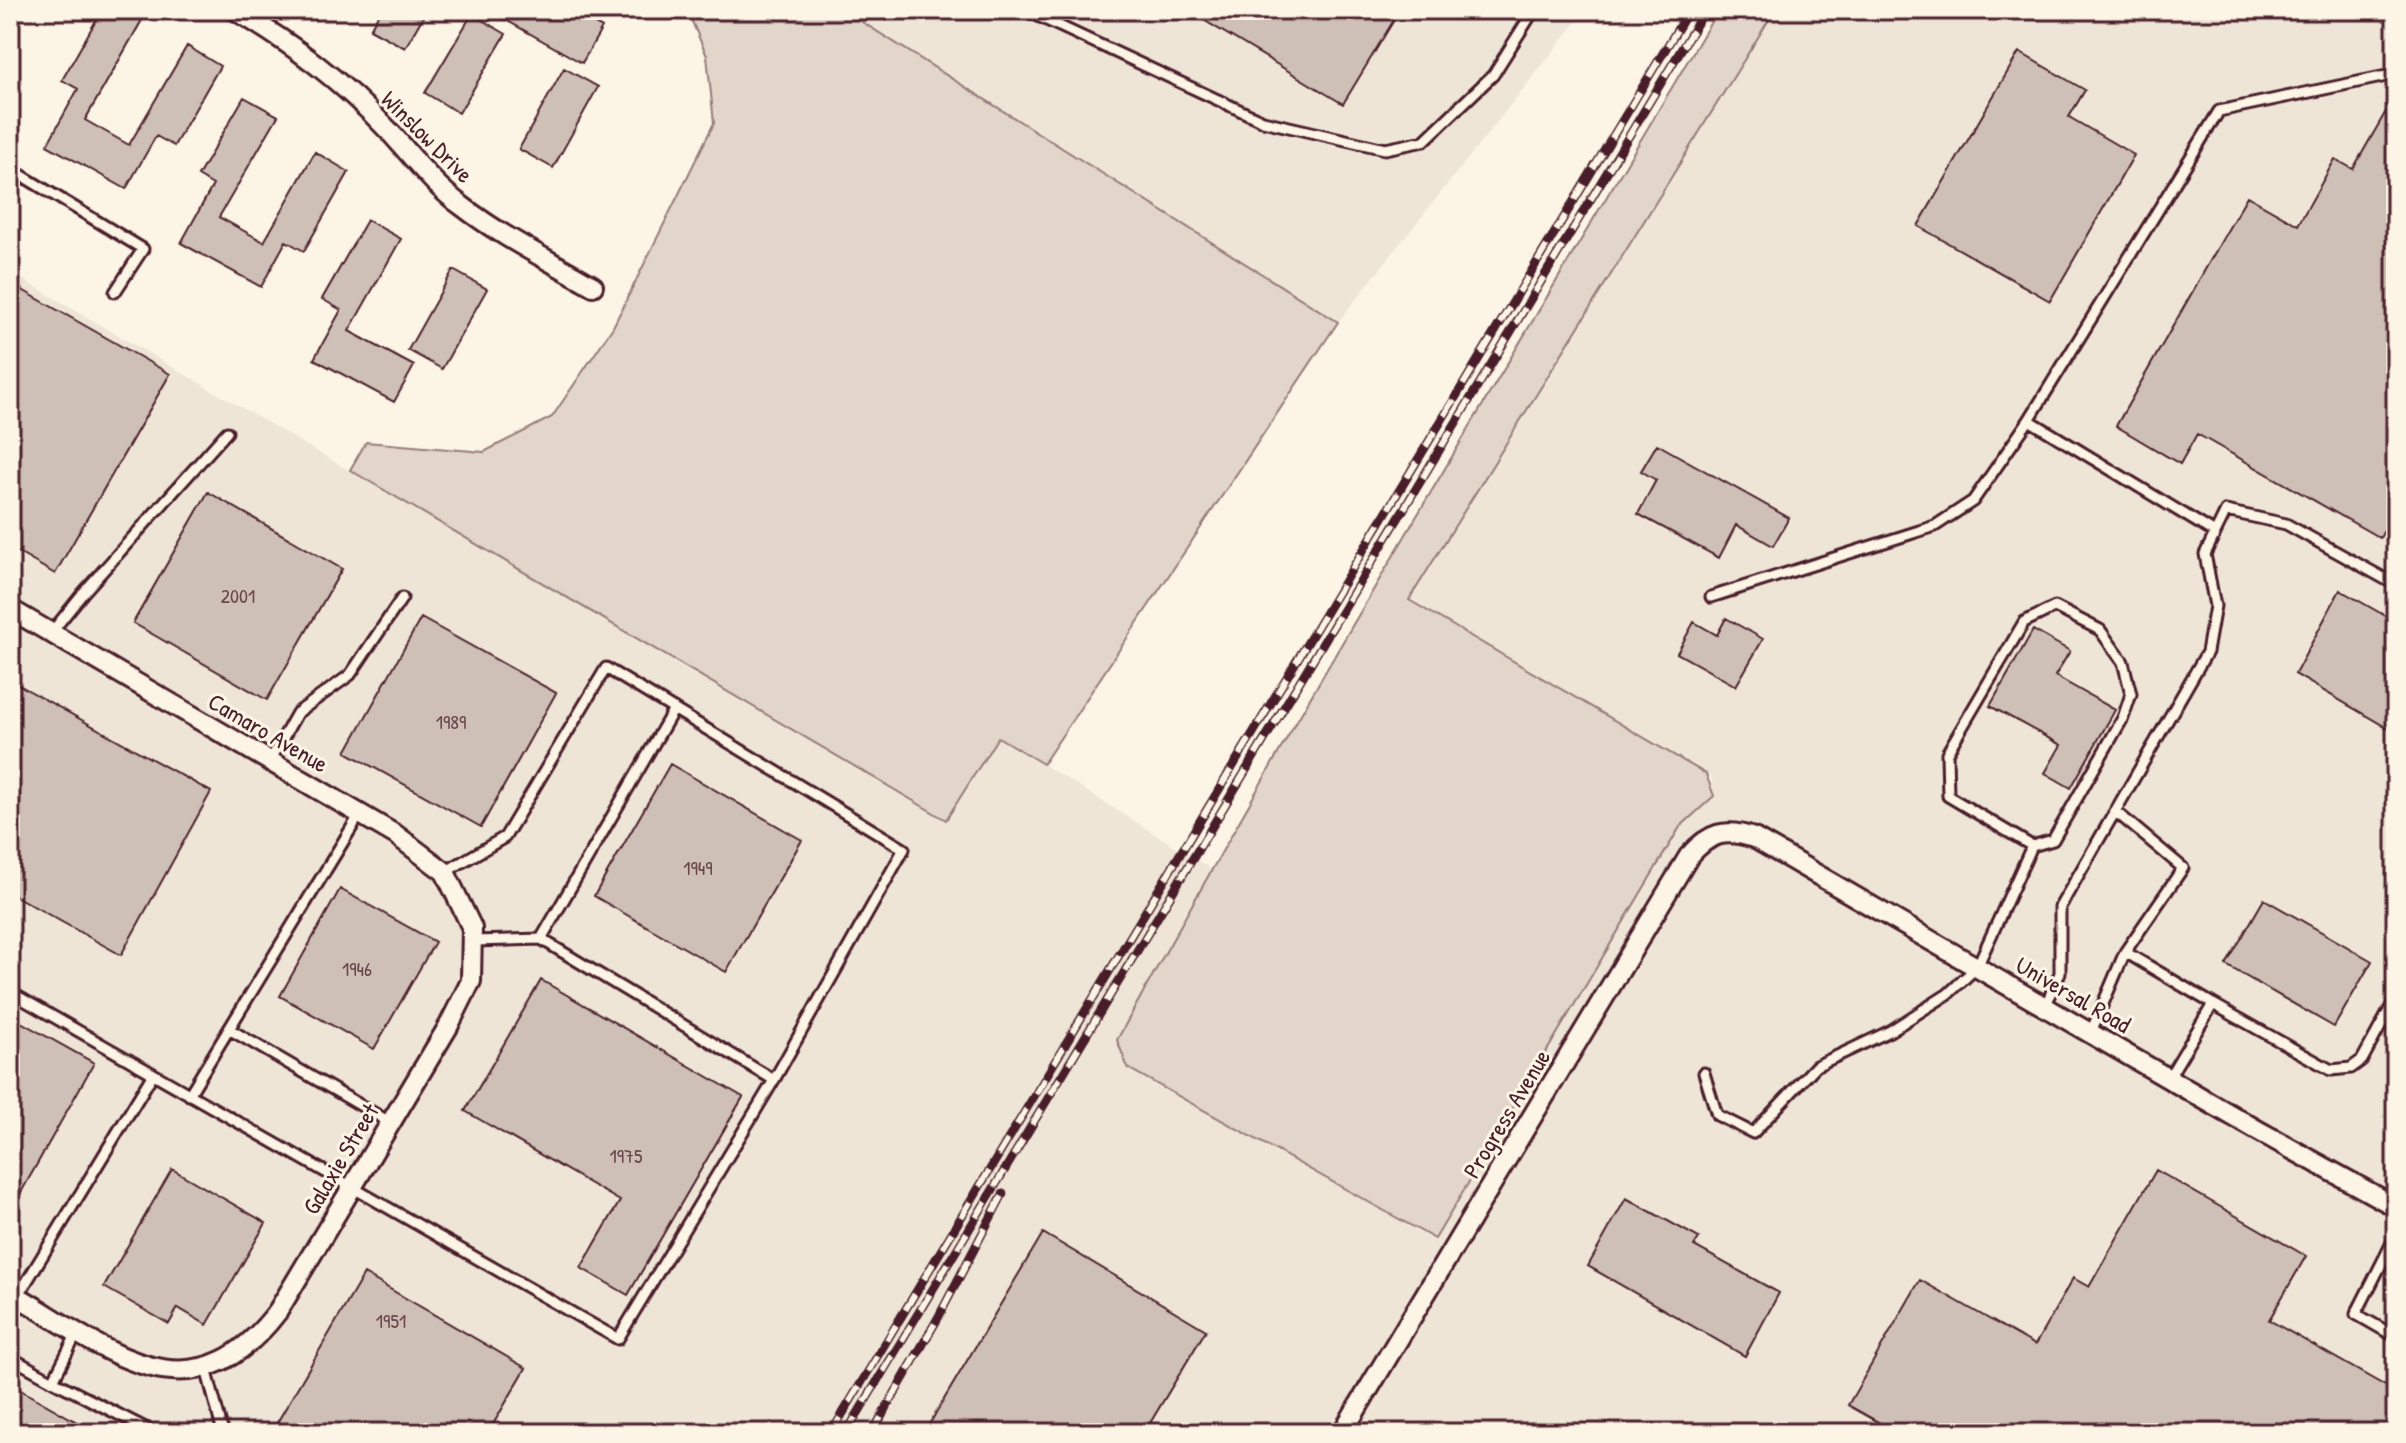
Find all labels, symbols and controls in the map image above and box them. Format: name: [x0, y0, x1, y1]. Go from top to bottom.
street label: Winslow Drive: [375, 83, 481, 190]
house number: 2001: [221, 582, 255, 609]
street label: Camaro Avenue: [203, 685, 335, 780]
house number: 1989: [436, 708, 466, 735]
house number: 1949: [683, 854, 713, 881]
street label: Universal Road: [2010, 948, 2137, 1040]
house number: 1946: [342, 955, 372, 982]
street label: Progress Avenue: [1455, 1043, 1557, 1184]
street label: Galaxie Street: [295, 1097, 386, 1220]
house number: 1975: [610, 1142, 643, 1169]
house number: 1951: [376, 1307, 406, 1334]

